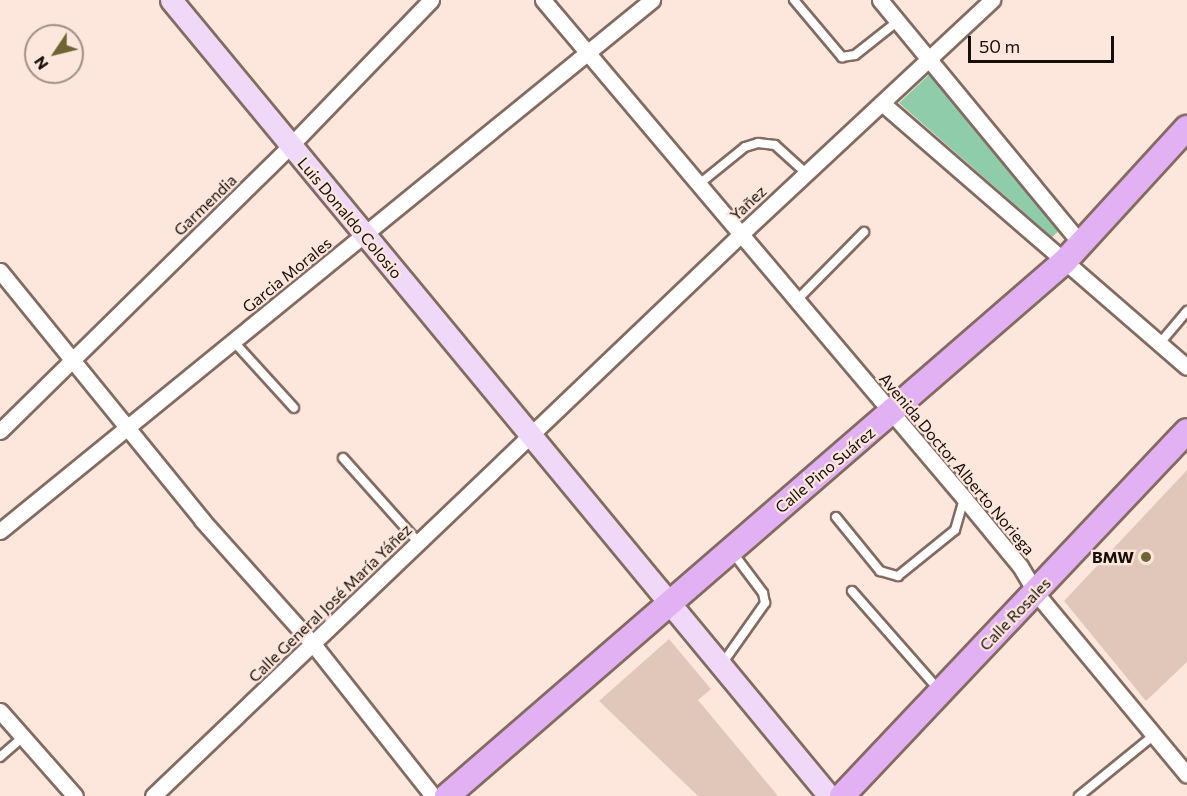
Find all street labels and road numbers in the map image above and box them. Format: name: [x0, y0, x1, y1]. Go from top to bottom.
street label: Luis Donaldo Colosio: [294, 153, 406, 283]
street label: Garmendia: [170, 170, 240, 240]
street label: Yañez: [726, 181, 770, 225]
street label: Garcia Morales: [239, 233, 335, 317]
street label: Avenida Doctor Alberto Noriega: [875, 369, 1039, 559]
street label: Calle Pino Suárez: [771, 423, 879, 517]
street label: Calle General José María Yáñez: [244, 520, 416, 686]
street label: Calle Rosales: [975, 574, 1055, 654]

